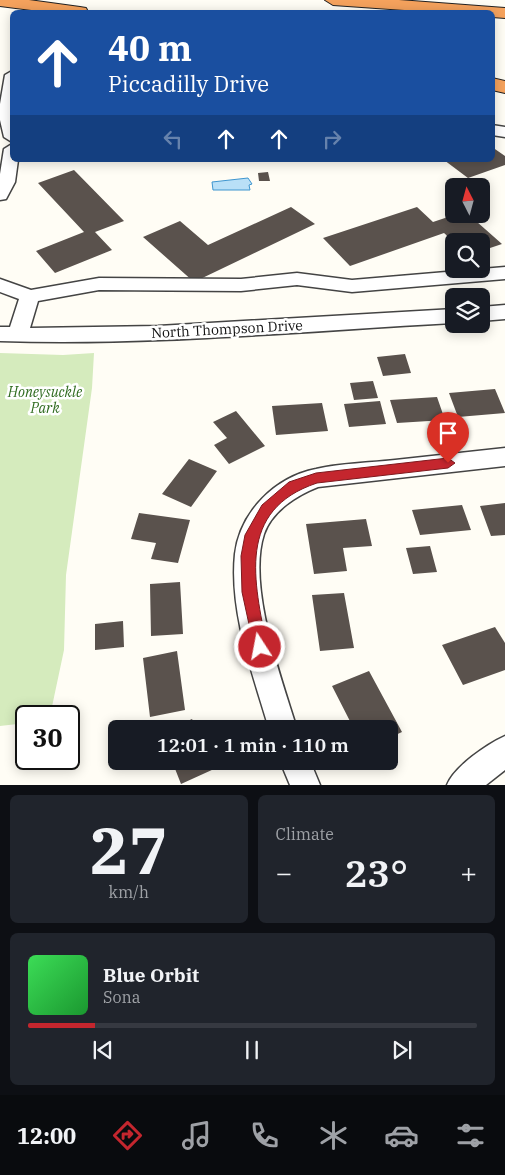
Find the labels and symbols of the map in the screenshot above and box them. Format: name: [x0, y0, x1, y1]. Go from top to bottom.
north arrow: [445, 178, 490, 222]
street label: North Thompson Drive: [151, 316, 303, 342]
park label: Honeysuckle Park: [7, 383, 83, 417]
pin: [427, 412, 469, 463]
position arrow: [233, 620, 285, 672]
speed limit sign: 30: [15, 705, 80, 770]

